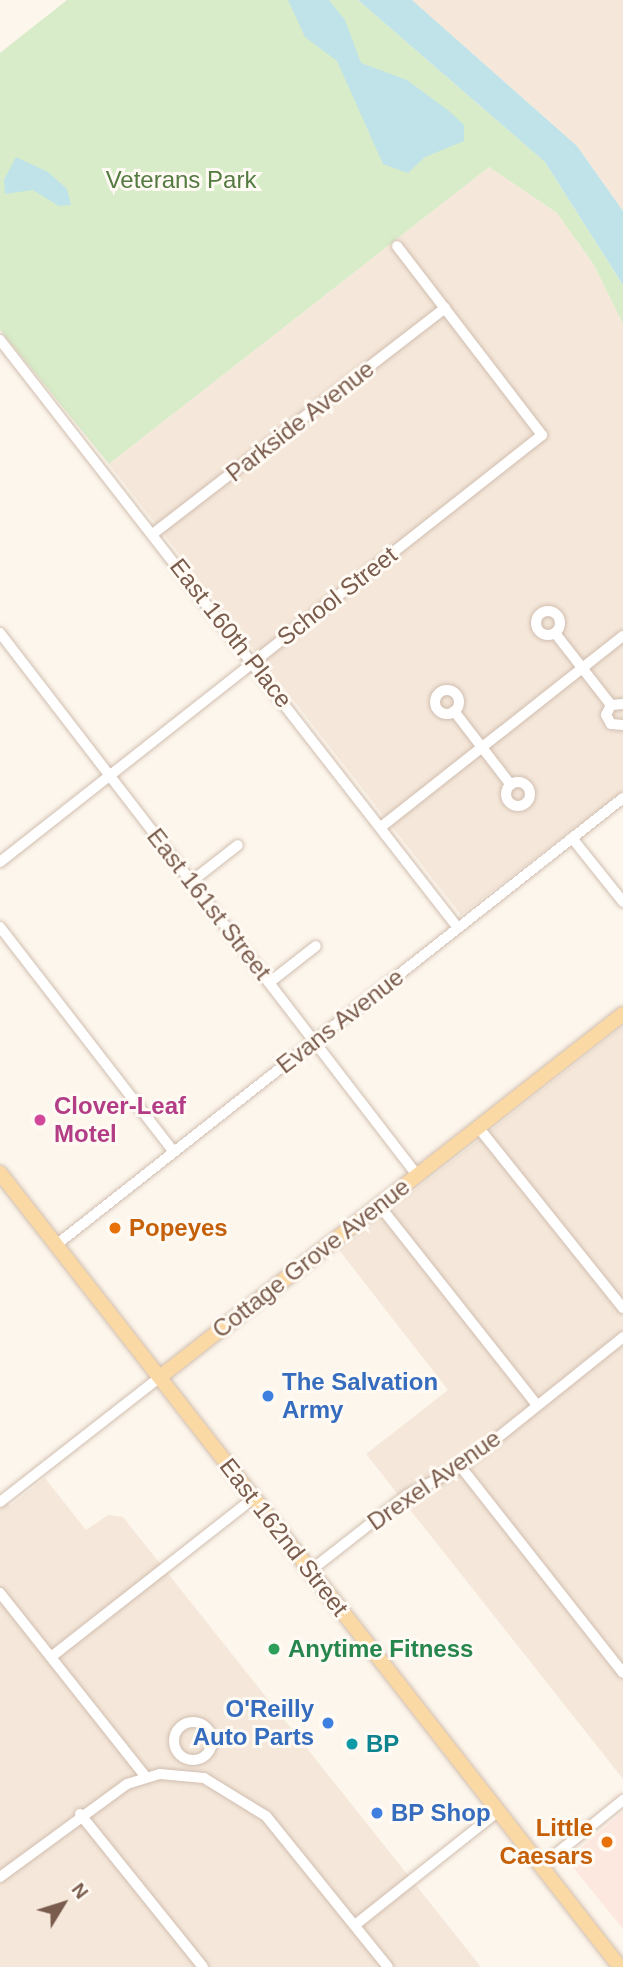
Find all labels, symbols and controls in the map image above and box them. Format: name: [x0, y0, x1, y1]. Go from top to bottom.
park label: Veterans Park: [106, 166, 256, 194]
street label: Parkside Avenue: [220, 354, 380, 488]
street label: School Street: [271, 540, 403, 652]
street label: East 160th Place: [164, 553, 298, 713]
street label: East 161st Street: [141, 823, 277, 985]
street label: Evans Avenue: [270, 962, 410, 1080]
place label: Clover-Leaf Motel: [54, 1092, 186, 1148]
marker: Clover-Leaf Motel: [32, 1112, 48, 1128]
street label: Cottage Grove Avenue: [206, 1172, 416, 1344]
place label: Popeyes: [129, 1214, 228, 1242]
marker: Popeyes: [107, 1220, 123, 1236]
place label: The Salvation Army: [282, 1368, 438, 1424]
marker: The Salvation Army: [260, 1388, 276, 1404]
street label: Drexel Avenue: [361, 1423, 507, 1537]
street label: East 162nd Street: [214, 1452, 354, 1622]
place label: Anytime Fitness: [288, 1635, 473, 1663]
marker: Anytime Fitness: [266, 1641, 282, 1657]
place label: O'Reilly Auto Parts: [193, 1695, 314, 1751]
marker: O'Reilly Auto Parts: [320, 1715, 336, 1731]
place label: BP: [366, 1730, 399, 1758]
marker: BP: [344, 1736, 360, 1752]
place label: BP Shop: [391, 1799, 491, 1827]
marker: BP Shop: [369, 1805, 385, 1821]
place label: Little Caesars: [500, 1814, 593, 1870]
marker: Little Caesars: [599, 1834, 615, 1850]
north arrow: [28, 1869, 98, 1939]
text: N: [67, 1879, 92, 1903]

